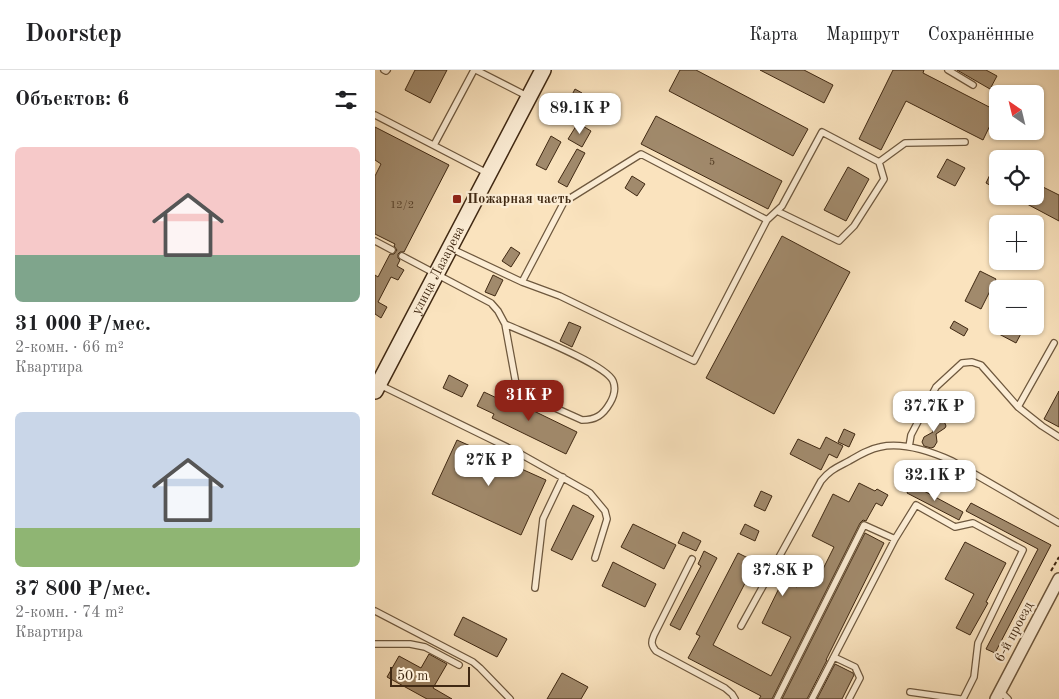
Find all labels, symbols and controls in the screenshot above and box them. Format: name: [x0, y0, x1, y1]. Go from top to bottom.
text: Doorstep: [25, 23, 122, 47]
text: Карта: [749, 26, 798, 44]
text: Маршрут: [826, 26, 900, 44]
text: Сохранённые: [928, 26, 1034, 44]
north arrow: [989, 85, 1044, 140]
map controls: [989, 85, 1044, 335]
icon: filters: [332, 86, 360, 114]
text: Объектов: 6: [15, 89, 129, 110]
pin: 89.1K ₽: [534, 92, 626, 135]
text: 89.1K ₽: [550, 101, 610, 117]
button: locate: [989, 150, 1044, 205]
house number: 5: [709, 157, 715, 168]
icon: home: [143, 180, 233, 270]
place label: Пожарная часть: [467, 192, 571, 206]
marker: Пожарная часть: [451, 193, 463, 205]
house number: 12/2: [390, 200, 414, 211]
button: +: [989, 215, 1044, 270]
street label: улица Лазарева: [409, 224, 467, 317]
button: −: [989, 280, 1044, 335]
text: 31 000 ₽/мес.: [15, 314, 151, 335]
text: 2-комн. · 66 m²: [15, 340, 124, 356]
text: Квартира: [15, 360, 83, 376]
pin: 31K ₽: [494, 380, 564, 422]
text: 31K ₽: [506, 388, 552, 404]
pin: 37.7K ₽: [888, 390, 980, 433]
text: 37.7K ₽: [904, 399, 964, 415]
pin: 27K ₽: [454, 444, 524, 487]
icon: home: [143, 445, 233, 535]
text: 27K ₽: [466, 453, 512, 469]
pin: 32.1K ₽: [889, 460, 981, 502]
text: 32.1K ₽: [905, 468, 965, 484]
pin: 37.8K ₽: [737, 554, 829, 597]
text: 37.8K ₽: [753, 563, 813, 579]
text: 37 800 ₽/мес.: [15, 579, 151, 600]
street label: 6-й проезд: [992, 599, 1036, 664]
text: 2-комн. · 74 m²: [15, 605, 124, 621]
text: Квартира: [15, 625, 83, 641]
scale bar: [390, 664, 470, 687]
text: 50 m: [397, 669, 428, 683]

